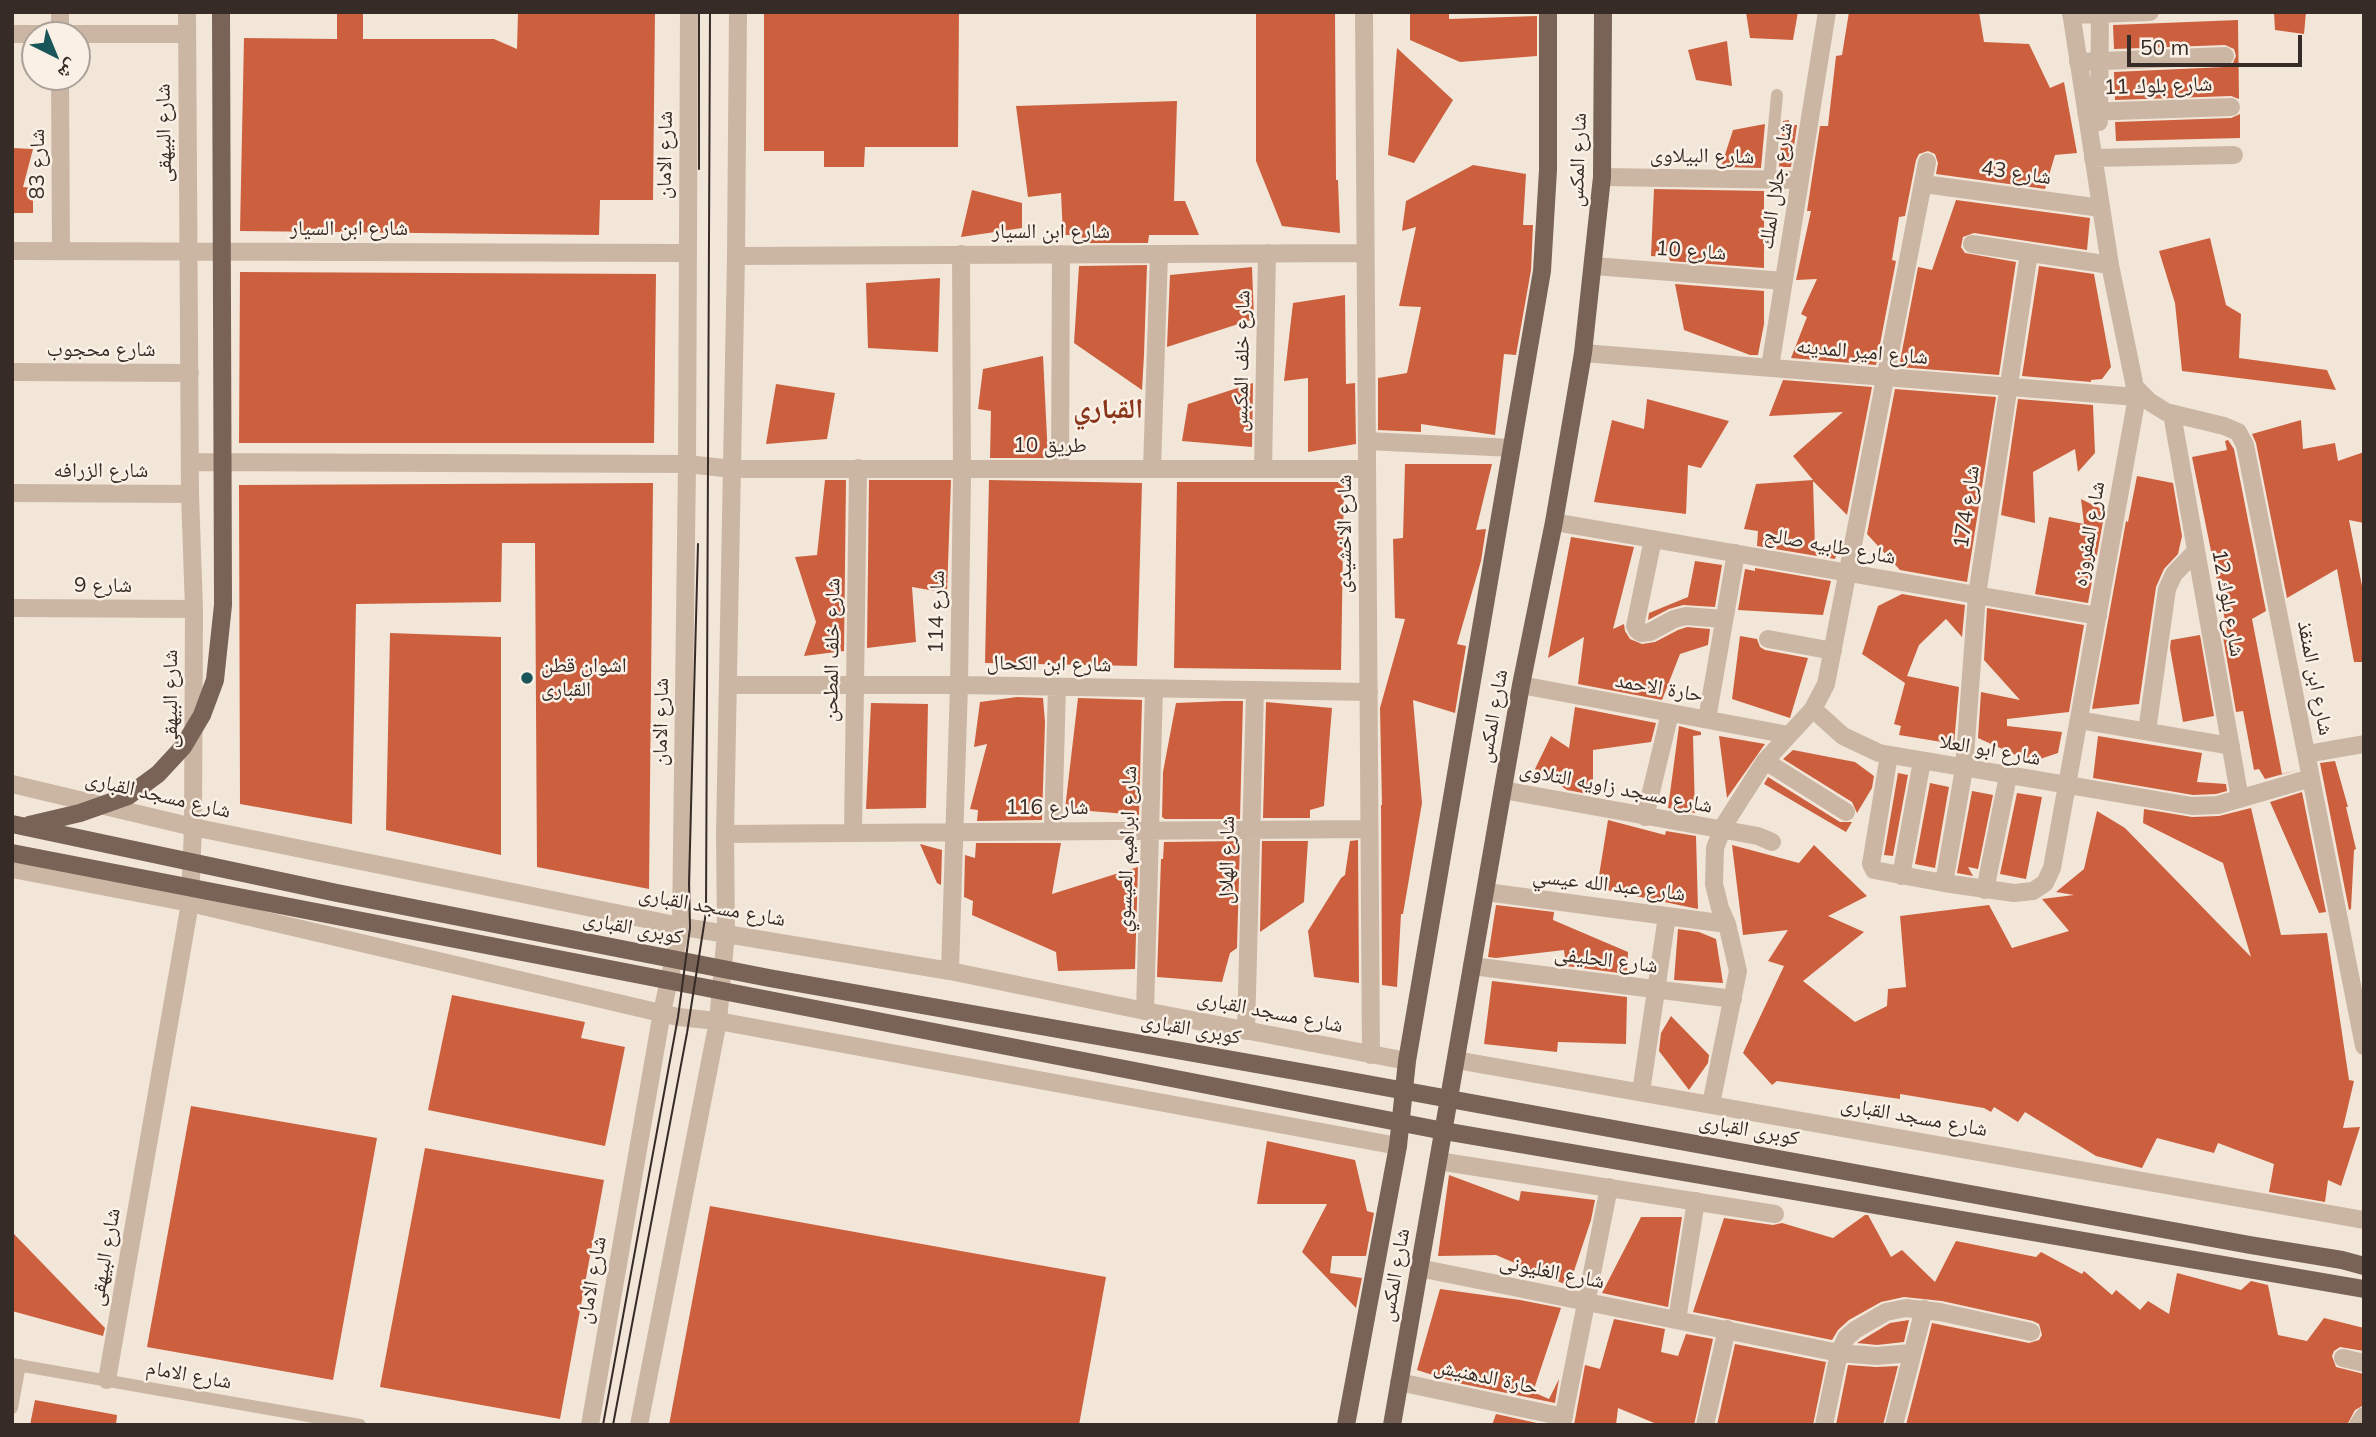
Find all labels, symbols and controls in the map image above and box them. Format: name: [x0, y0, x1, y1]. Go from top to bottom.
north arrow: [21, 21, 91, 91]
scale bar: [2131, 21, 2306, 65]
text: 50 m: [2140, 34, 2189, 60]
text: ش: [53, 54, 85, 86]
street label: شارع بلوك 11: [2103, 72, 2213, 100]
street label: شارع البيهقى: [151, 83, 177, 183]
street label: شارع الامان: [652, 111, 678, 199]
street label: شارع المكس: [1564, 112, 1592, 208]
street label: شارع جلال الملك: [1754, 121, 1798, 251]
street label: شارع 83: [25, 129, 51, 199]
street label: شارع البيلاوى: [1650, 142, 1754, 170]
street label: شارع 43: [1979, 156, 2053, 190]
street label: شارع ابن السيار: [290, 216, 408, 242]
street label: شارع ابن السيار: [992, 219, 1110, 245]
street label: شارع 10: [1655, 236, 1727, 266]
street label: شارع خلف المكبس: [1228, 290, 1256, 432]
street label: شارع امير المدينه: [1795, 334, 1929, 370]
street label: شارع محجوب: [47, 337, 155, 363]
district label: القباري: [1073, 393, 1143, 427]
street label: طريق 10: [1013, 433, 1087, 459]
street label: شارع الزرافه: [54, 458, 148, 484]
street label: شارع 174: [1949, 464, 1985, 550]
street label: شارع الاخشيدى: [1332, 474, 1358, 594]
street label: شارع المفروزه: [2067, 479, 2111, 589]
street label: شارع طابيه صالح: [1762, 522, 1898, 570]
street label: شارع بلوك 12: [2206, 547, 2250, 659]
street label: شارع 114: [924, 570, 950, 654]
street label: شارع 9: [74, 573, 132, 599]
street label: شارع خلف المطحن: [818, 578, 846, 722]
street label: شارع ابن المنقذ: [2292, 619, 2338, 737]
street label: شارع البيهقى: [158, 649, 184, 749]
street label: شارع ابن الكحال: [986, 650, 1112, 678]
place label: اشوان قطن القبارى: [541, 653, 627, 703]
street label: شارع المكس: [1472, 667, 1514, 765]
street label: حارة الاحمد: [1613, 668, 1705, 708]
marker: اشوان قطن القبارى: [519, 670, 535, 686]
street label: شارع الامان: [648, 678, 674, 766]
street label: شارع ابو العلا: [1937, 729, 2043, 771]
street label: شارع مسجد زاويه التلاوى: [1517, 757, 1715, 819]
street label: شارع ابراهيم العيسوي: [1111, 765, 1143, 933]
street label: شارع مسجد القبارى: [83, 766, 233, 824]
street label: شارع 116: [1005, 795, 1089, 821]
street label: شارع الهلال: [1214, 816, 1240, 904]
street label: شارع عبد الله عيسي: [1531, 863, 1687, 907]
street label: شارع مسجد القبارى: [637, 882, 787, 932]
street label: كوبرى القبارى: [581, 906, 685, 950]
street label: شارع الحليفى: [1553, 941, 1659, 979]
street label: شارع مسجد القبارى: [1195, 985, 1345, 1039]
street label: كوبرى القبارى: [1139, 1008, 1243, 1050]
street label: شارع مسجد القبارى: [1839, 1092, 1989, 1142]
street label: كوبرى القبارى: [1697, 1109, 1801, 1151]
street label: شارع البيهقى: [84, 1206, 126, 1308]
street label: شارع المكس: [1374, 1226, 1416, 1324]
street label: شارع الامان: [572, 1234, 612, 1326]
street label: شارع الغليونى: [1497, 1249, 1607, 1295]
street label: حارة الدهنيش: [1432, 1354, 1540, 1400]
street label: شارع الامام: [144, 1355, 234, 1395]

